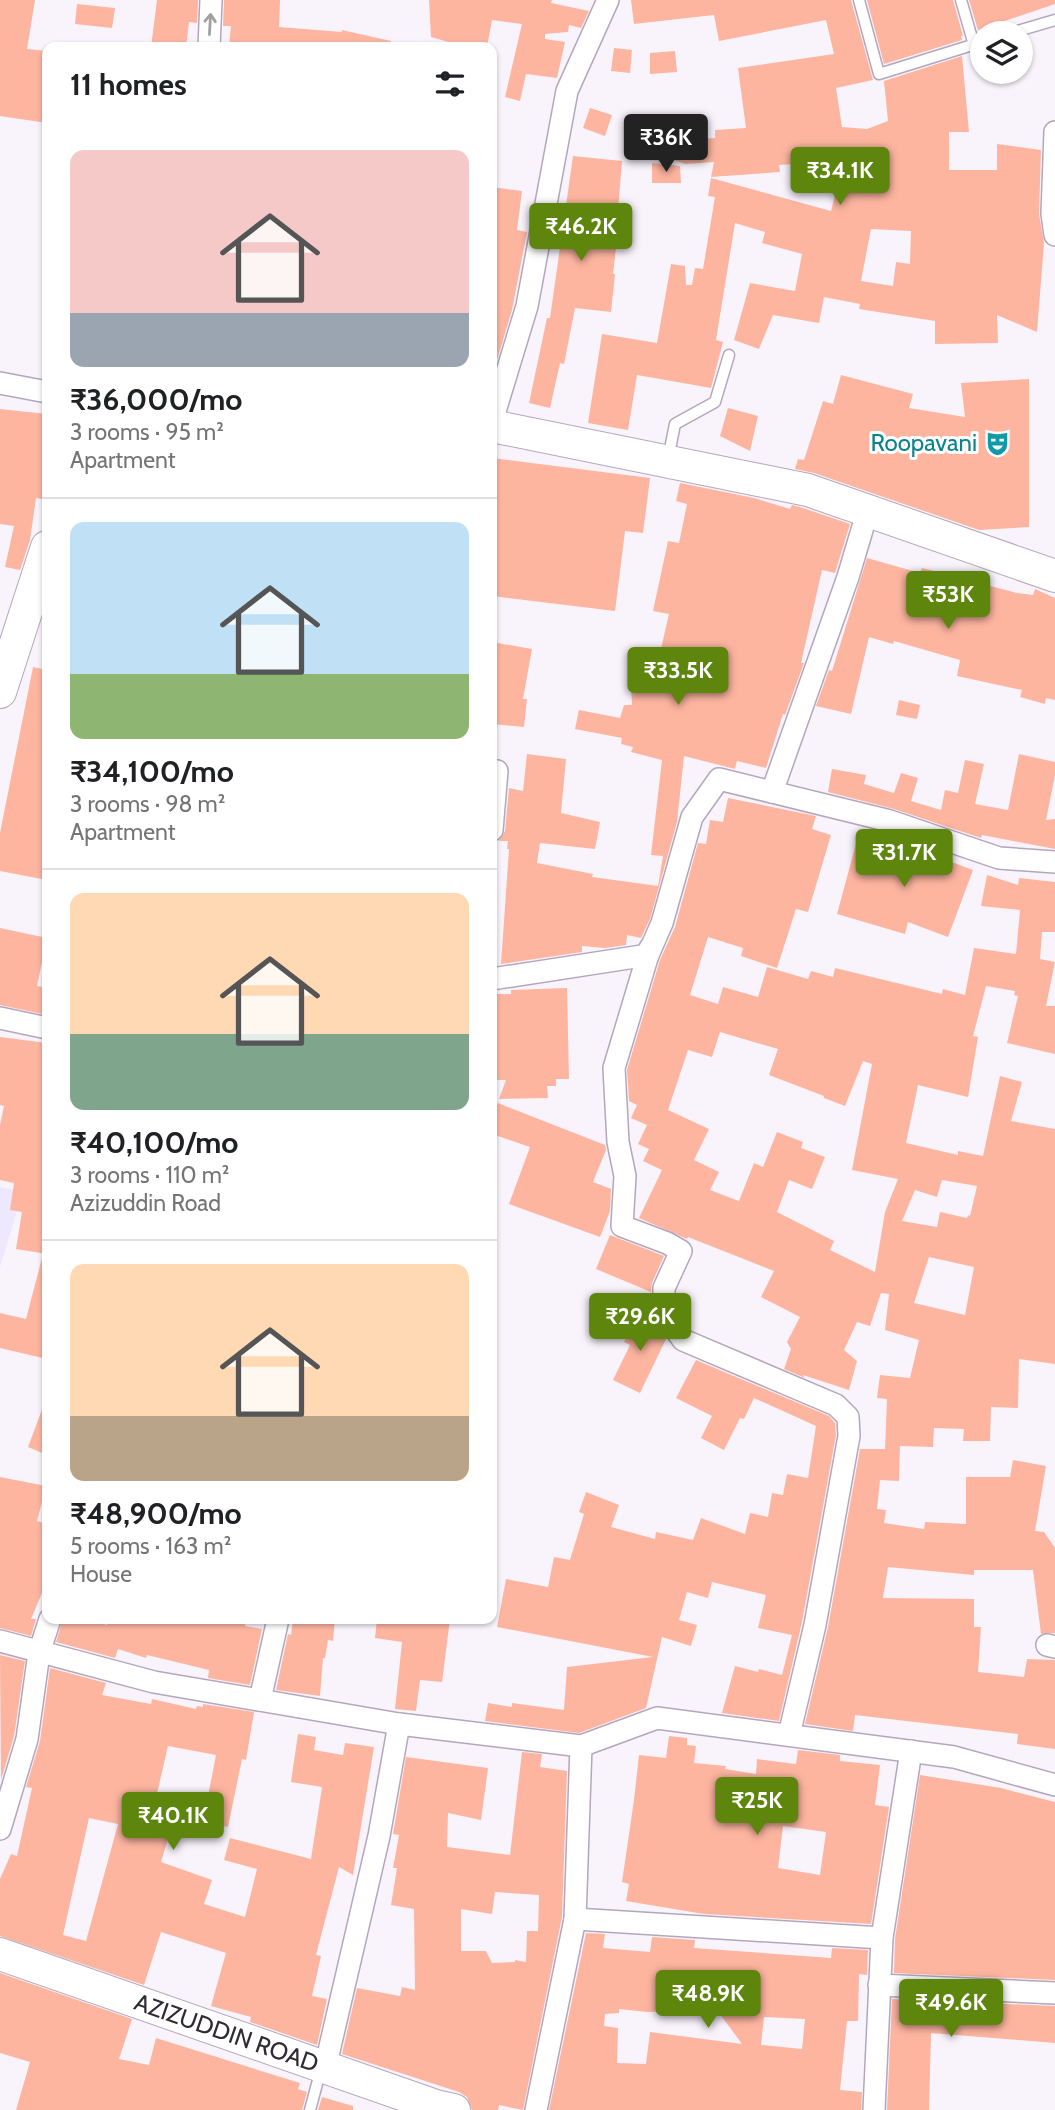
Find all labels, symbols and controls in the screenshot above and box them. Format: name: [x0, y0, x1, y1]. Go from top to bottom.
one-way arrow: [204, 13, 217, 35]
map controls: [970, 21, 1033, 84]
button: layers: [970, 21, 1033, 84]
icon: filters: [431, 65, 469, 103]
text: 11 homes: [70, 66, 187, 103]
pin: ₹36K: [625, 114, 707, 174]
text: ₹36K: [640, 123, 692, 151]
pin: ₹34.1K: [783, 148, 897, 207]
text: ₹34.1K: [807, 156, 873, 184]
icon: home: [207, 195, 333, 321]
pin: ₹46.2K: [524, 204, 638, 263]
text: ₹46.2K: [545, 212, 617, 240]
text: ₹36,000/mo: [70, 381, 242, 418]
text: 3 rooms · 95 m²: [70, 418, 224, 446]
place label: Roopavani: [870, 428, 977, 457]
theatre icon: Roopavani: [983, 429, 1011, 457]
text: Apartment: [70, 446, 175, 474]
icon: home: [207, 567, 333, 693]
pin: ₹53K: [907, 572, 989, 631]
text: ₹53K: [922, 580, 974, 608]
pin: ₹33.5K: [621, 648, 735, 707]
text: ₹33.5K: [643, 656, 713, 684]
text: ₹34,100/mo: [70, 753, 234, 790]
text: 3 rooms · 98 m²: [70, 790, 225, 818]
text: Apartment: [70, 818, 175, 846]
pin: ₹31.7K: [847, 830, 961, 889]
text: ₹31.7K: [872, 838, 936, 866]
icon: home: [207, 938, 333, 1064]
text: ₹40,100/mo: [70, 1124, 238, 1161]
text: 3 rooms · 110 m²: [70, 1161, 229, 1189]
text: Azizuddin Road: [70, 1189, 221, 1217]
pin: ₹29.6K: [583, 1294, 697, 1353]
text: ₹29.6K: [605, 1302, 675, 1330]
icon: home: [207, 1309, 333, 1435]
text: ₹48,900/mo: [70, 1495, 242, 1532]
text: 5 rooms · 163 m²: [70, 1532, 231, 1560]
text: House: [70, 1560, 132, 1588]
pin: ₹25K: [716, 1778, 798, 1837]
text: ₹25K: [731, 1786, 783, 1814]
pin: ₹40.1K: [116, 1792, 230, 1852]
text: ₹40.1K: [138, 1801, 208, 1829]
pin: ₹48.9K: [651, 1970, 765, 2030]
text: ₹48.9K: [672, 1979, 744, 2007]
pin: ₹49.6K: [894, 1980, 1008, 2039]
street label: AZIZUDDIN ROAD: [131, 1987, 323, 2078]
text: ₹49.6K: [915, 1988, 987, 2016]

